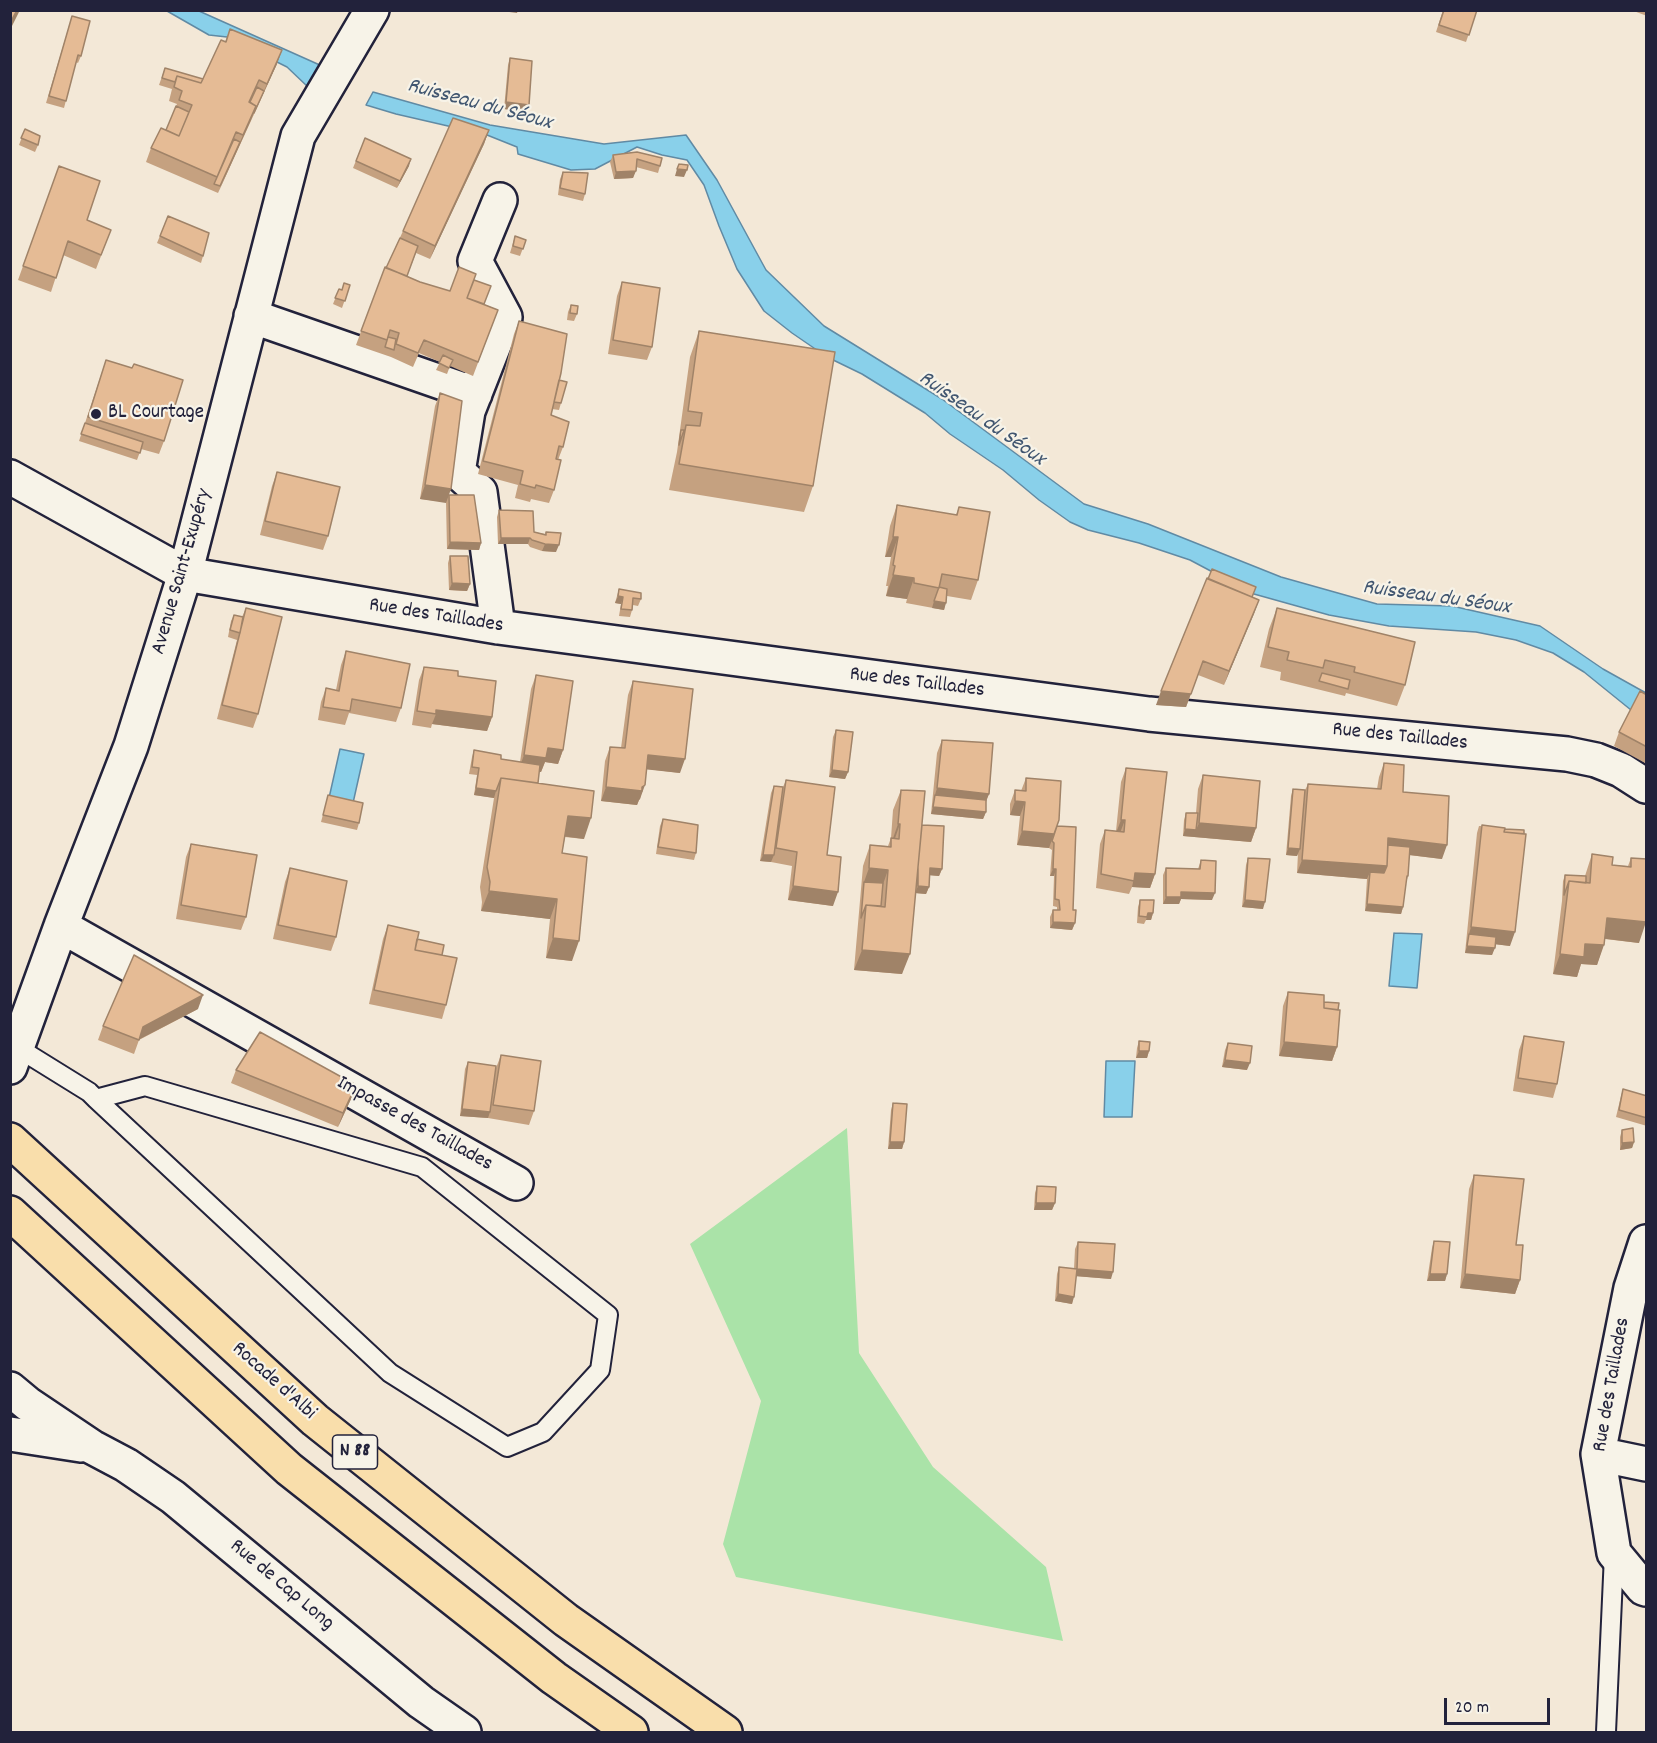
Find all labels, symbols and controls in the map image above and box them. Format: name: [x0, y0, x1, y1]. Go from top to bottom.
water label: Ruisseau du Séoux: [404, 74, 554, 138]
water label: Ruisseau du Séoux: [913, 367, 1049, 473]
place label: BL Courtage: [108, 401, 204, 427]
marker: BL Courtage: [89, 407, 103, 421]
street label: Avenue Saint-Exupéry: [147, 486, 219, 658]
water label: Ruisseau du Séoux: [1361, 576, 1511, 622]
street label: Rue des Taillades: [367, 594, 505, 640]
street label: Rue des Taillades: [848, 663, 986, 705]
street label: Rue des Taillades: [1331, 718, 1469, 758]
street label: Impasse des Taillades: [331, 1072, 497, 1178]
street label: Rue des Taillades: [1589, 1316, 1637, 1454]
street label: Rocade d'Albi: [225, 1337, 321, 1427]
road number: N 88: [332, 1435, 378, 1469]
street label: Rue de Cap Long: [224, 1535, 338, 1637]
scale bar: [1447, 1686, 1554, 1724]
text: 20 m: [1455, 1696, 1489, 1721]

